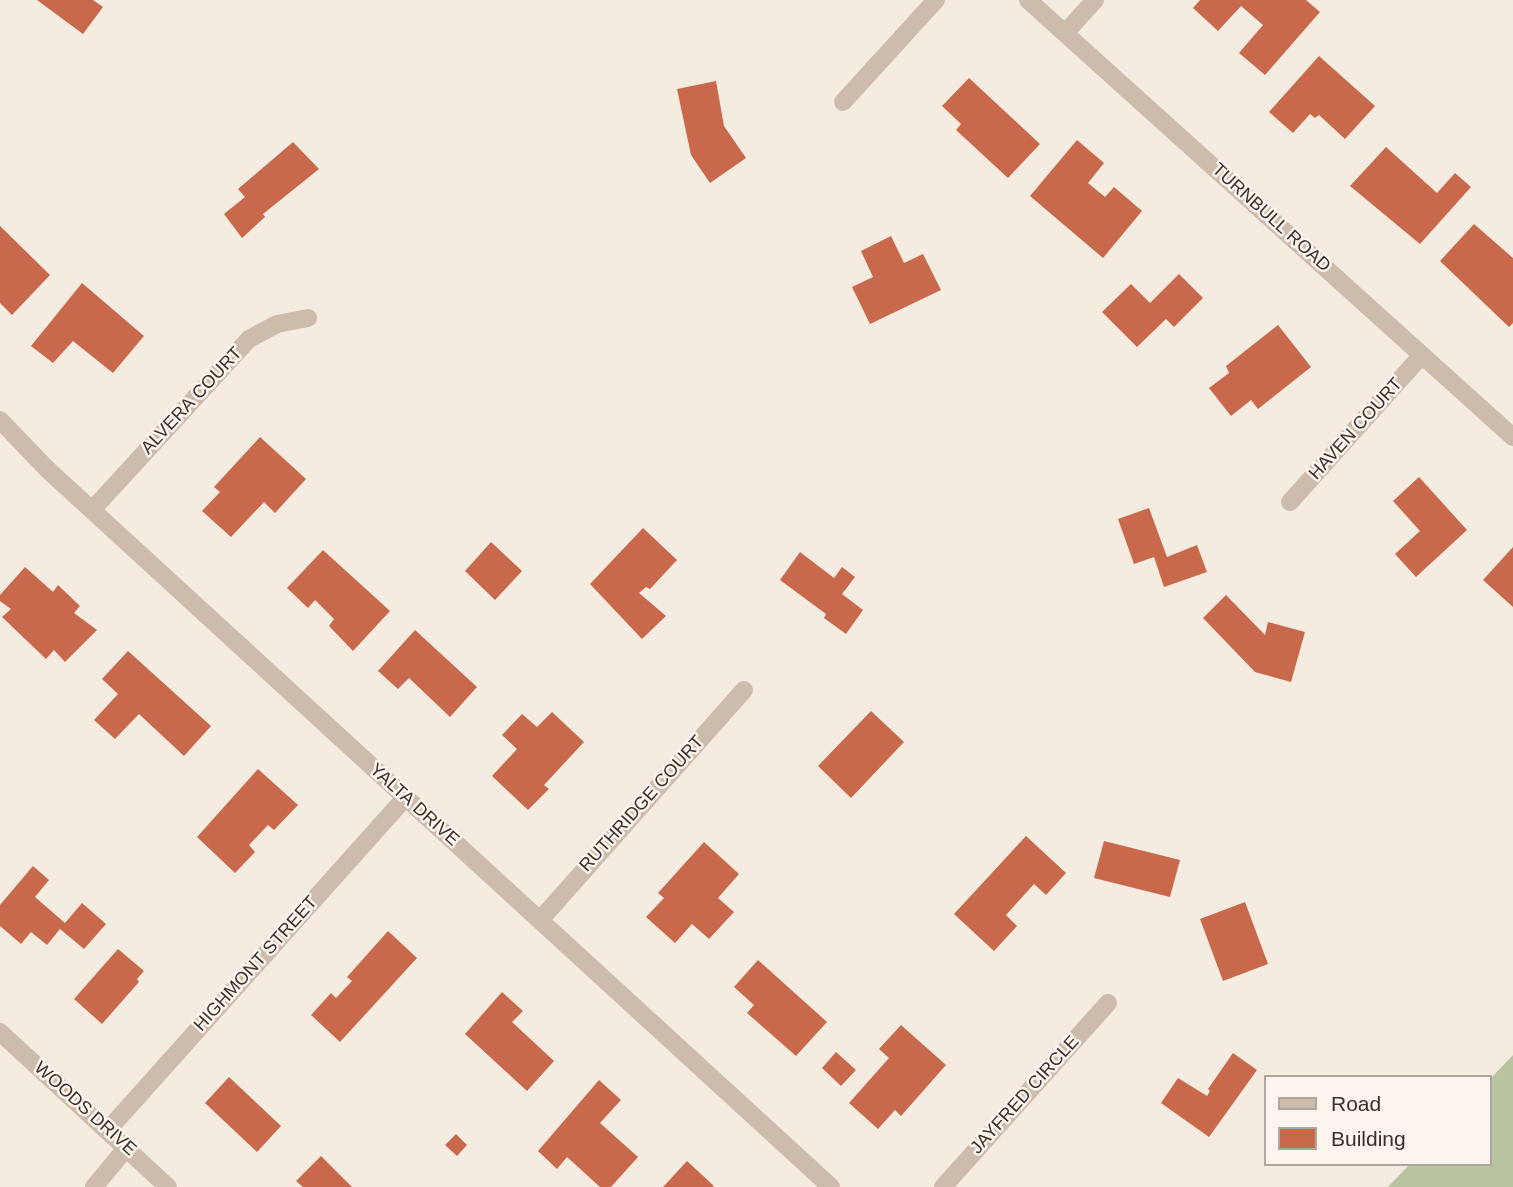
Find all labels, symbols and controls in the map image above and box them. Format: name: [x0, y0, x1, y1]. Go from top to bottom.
street label: TURNBULL ROAD: [1207, 159, 1335, 277]
street label: ALVERA COURT: [137, 343, 247, 459]
street label: HAVEN COURT: [1305, 374, 1407, 484]
street label: RUTHRIDGE COURT: [575, 732, 709, 876]
street label: YALTA DRIVE: [365, 759, 463, 851]
street label: HIGHMONT STREET: [190, 892, 322, 1036]
street label: JAYFRED CIRCLE: [966, 1031, 1084, 1159]
street label: WOODS DRIVE: [29, 1057, 141, 1161]
legend: [1264, 1075, 1492, 1166]
text: Road: [1331, 1092, 1381, 1115]
text: Building: [1331, 1127, 1406, 1150]

